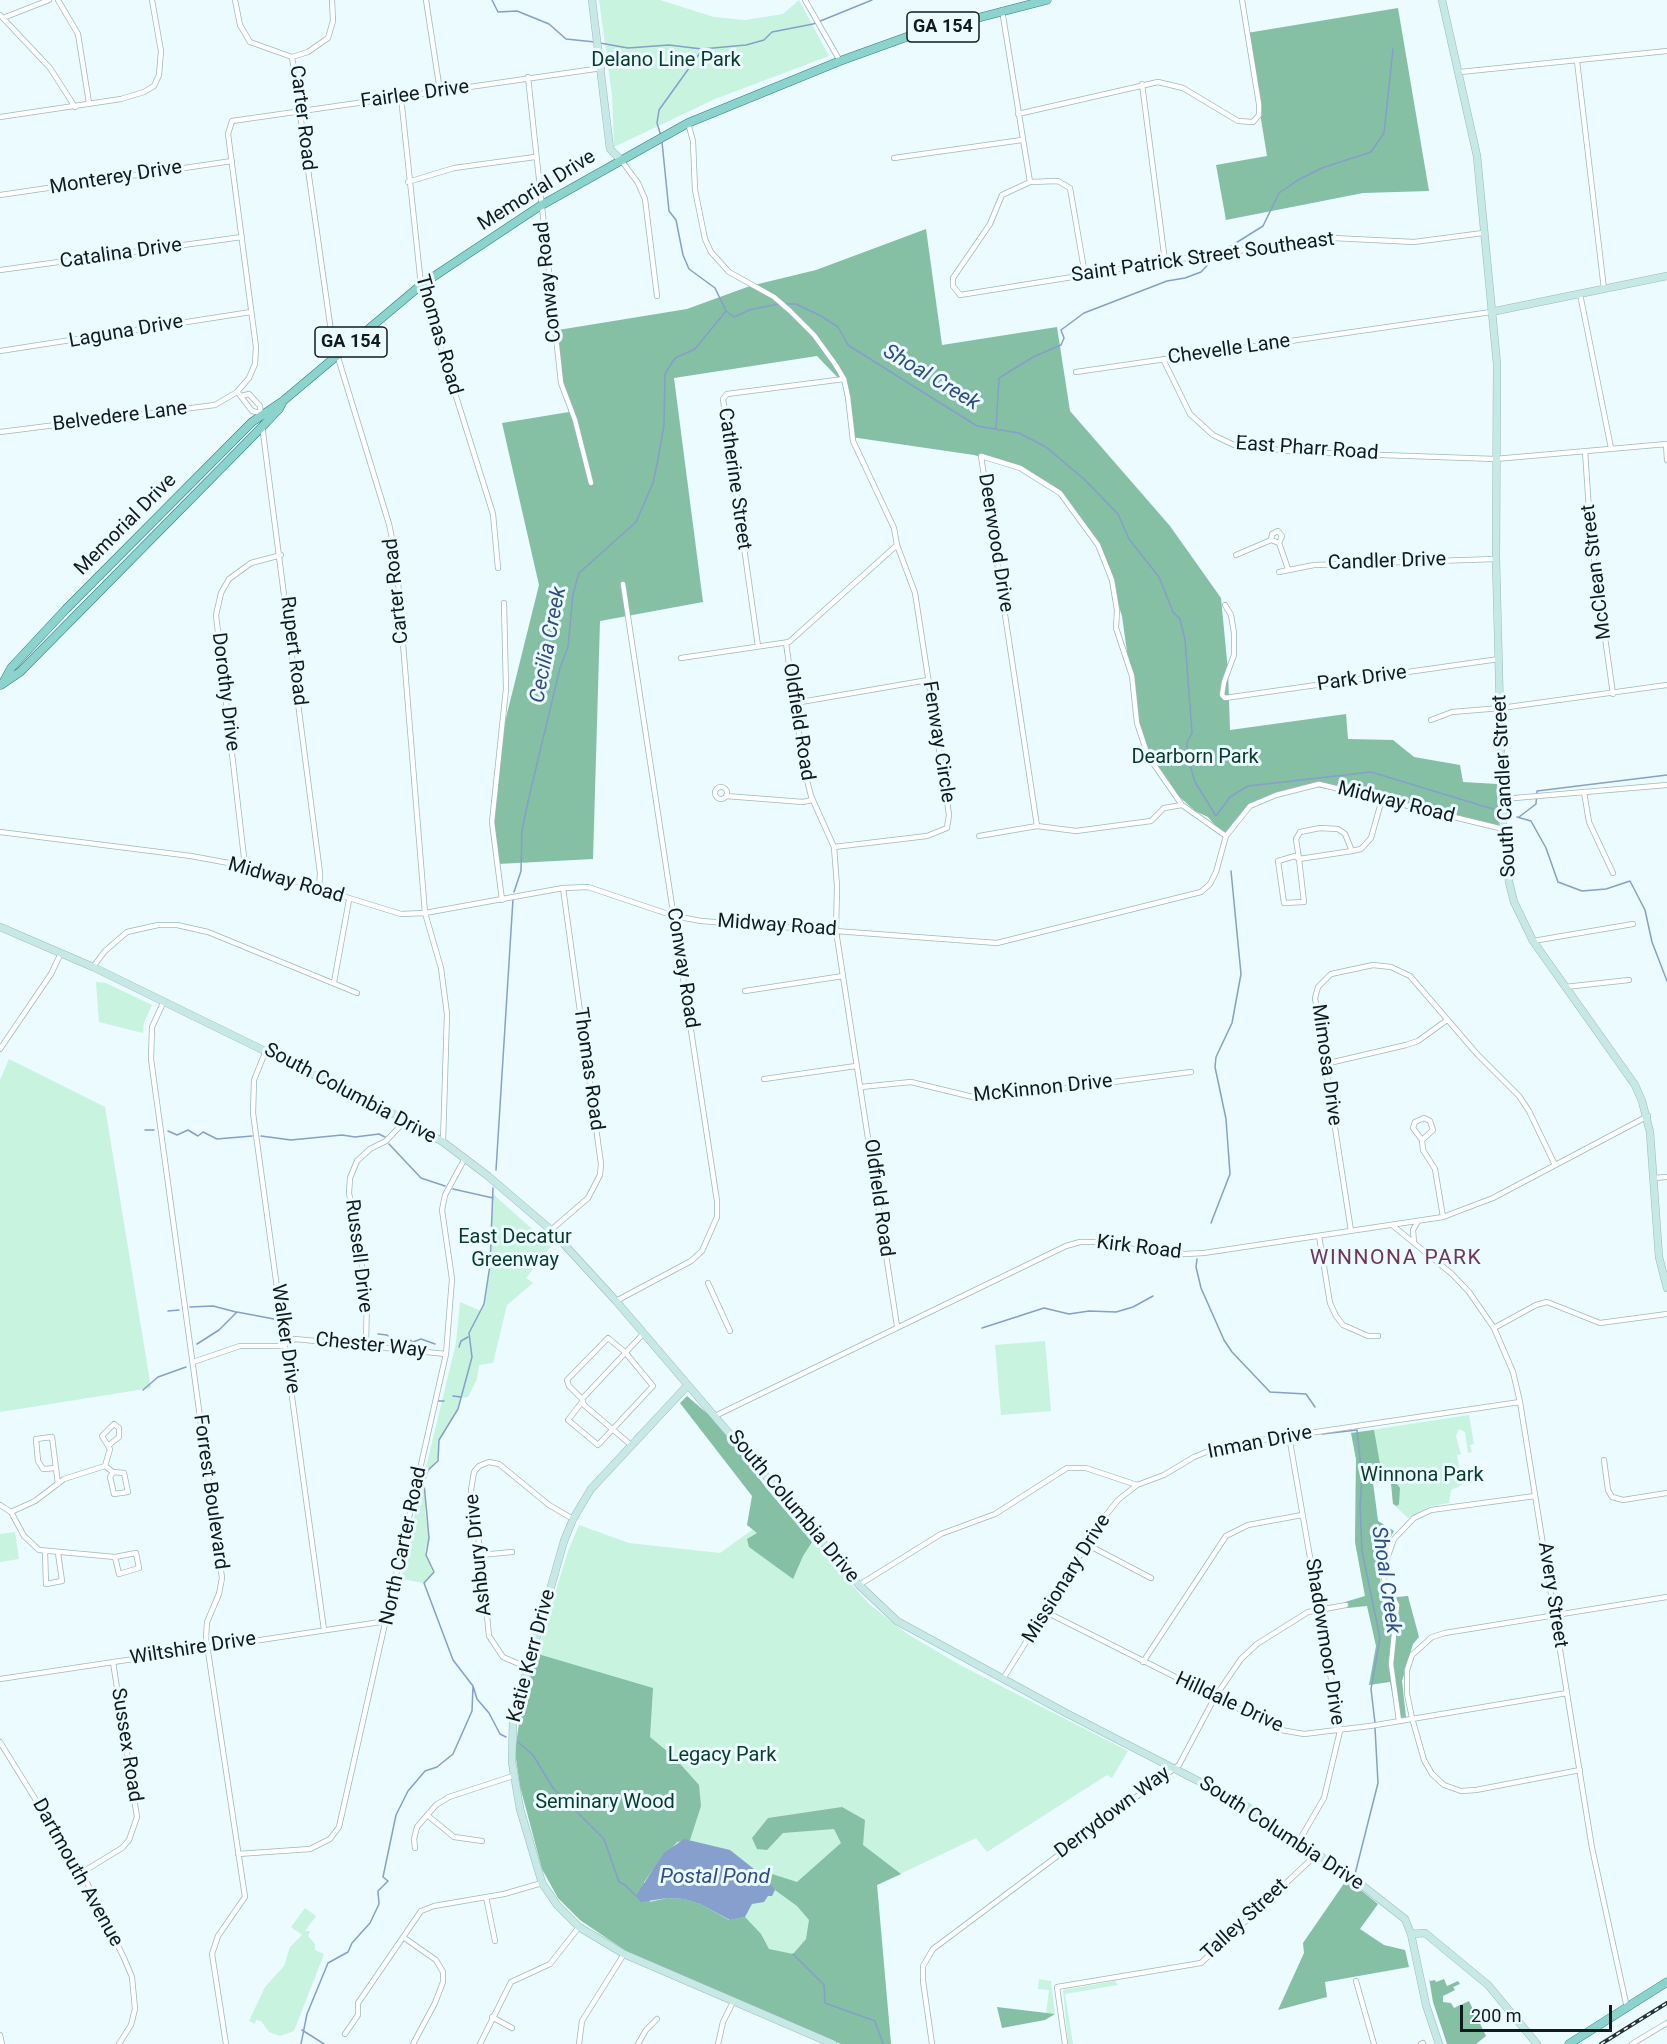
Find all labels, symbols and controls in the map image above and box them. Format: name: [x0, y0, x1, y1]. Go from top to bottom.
road number: GA 154: [907, 12, 979, 42]
park label: Delano Line Park: [591, 49, 741, 73]
street label: Carter Road: [284, 64, 320, 172]
street label: Fairlee Drive: [359, 76, 471, 114]
street label: Memorial Drive: [474, 145, 600, 237]
street label: Monterey Drive: [48, 156, 184, 200]
street label: Conway Road: [531, 220, 567, 344]
street label: Saint Patrick Street Southeast: [1070, 228, 1336, 288]
street label: Catalina Drive: [58, 234, 184, 274]
street label: Thomas Road: [409, 272, 467, 398]
street label: Laguna Drive: [67, 310, 185, 354]
road number: GA 154: [315, 327, 387, 357]
street label: Chevelle Lane: [1166, 330, 1292, 370]
water label: Shoal Creek: [878, 339, 984, 417]
street label: Belvedere Lane: [51, 397, 189, 437]
street label: Catherine Street: [712, 406, 756, 552]
street label: East Pharr Road: [1235, 432, 1379, 466]
street label: Memorial Drive: [70, 469, 182, 581]
street label: Deerwood Drive: [972, 472, 1018, 614]
street label: McClean Street: [1577, 503, 1617, 641]
street label: Carter Road: [380, 537, 414, 645]
street label: Candler Drive: [1327, 548, 1447, 576]
water label: Cecilia Creek: [525, 585, 573, 705]
street label: Rupert Road: [274, 595, 312, 707]
street label: Dorothy Drive: [206, 631, 244, 753]
street label: Park Drive: [1316, 661, 1408, 697]
street label: Oldfield Road: [777, 662, 819, 782]
street label: Fenway Circle: [917, 679, 959, 805]
street label: South Candler Street: [1488, 694, 1522, 878]
park label: Dearborn Park: [1131, 746, 1259, 770]
street label: Midway Road: [1335, 777, 1457, 829]
street label: Midway Road: [225, 853, 347, 909]
street label: Conway Road: [661, 906, 703, 1030]
street label: Midway Road: [716, 910, 838, 942]
street label: Mimosa Drive: [1306, 1003, 1346, 1127]
street label: Thomas Road: [567, 1006, 609, 1132]
street label: South Columbia Drive: [260, 1038, 440, 1150]
street label: McKinnon Drive: [972, 1070, 1114, 1108]
street label: Oldfield Road: [858, 1138, 898, 1258]
street label: Russell Drive: [339, 1198, 377, 1314]
park label: East Decatur Greenway: [458, 1226, 572, 1273]
street label: Kirk Road: [1095, 1231, 1183, 1265]
district label: WINNONA PARK: [1310, 1246, 1482, 1272]
street label: Walker Drive: [265, 1283, 305, 1395]
street label: Chester Way: [314, 1328, 428, 1364]
street label: Forrest Boulevard: [187, 1413, 233, 1571]
street label: Inman Drive: [1206, 1421, 1314, 1465]
street label: South Columbia Drive: [722, 1426, 864, 1588]
park label: Winnona Park: [1360, 1464, 1484, 1488]
street label: North Carter Road: [375, 1465, 433, 1627]
street label: Ashbury Drive: [461, 1493, 497, 1617]
street label: Missionary Drive: [1018, 1510, 1116, 1648]
water label: Shoal Creek: [1365, 1525, 1405, 1635]
street label: Avery Street: [1532, 1540, 1572, 1650]
street label: Shadowmoor Drive: [1299, 1557, 1349, 1727]
street label: Katie Kerr Drive: [503, 1587, 561, 1725]
street label: Wiltshire Drive: [128, 1627, 258, 1671]
street label: Hilldale Drive: [1171, 1668, 1287, 1738]
street label: Sussex Road: [105, 1686, 147, 1804]
park label: Legacy Park: [668, 1744, 776, 1768]
street label: Derrydown Way: [1051, 1762, 1175, 1864]
street label: South Columbia Drive: [1194, 1772, 1368, 1896]
park label: Seminary Wood: [535, 1791, 675, 1815]
street label: Dartmouth Avenue: [26, 1795, 128, 1951]
water label: Postal Pond: [660, 1865, 770, 1891]
street label: Talley Street: [1197, 1874, 1293, 1966]
scale bar: [1463, 1993, 1614, 2031]
text: 200 m: [1471, 2005, 1522, 2026]

